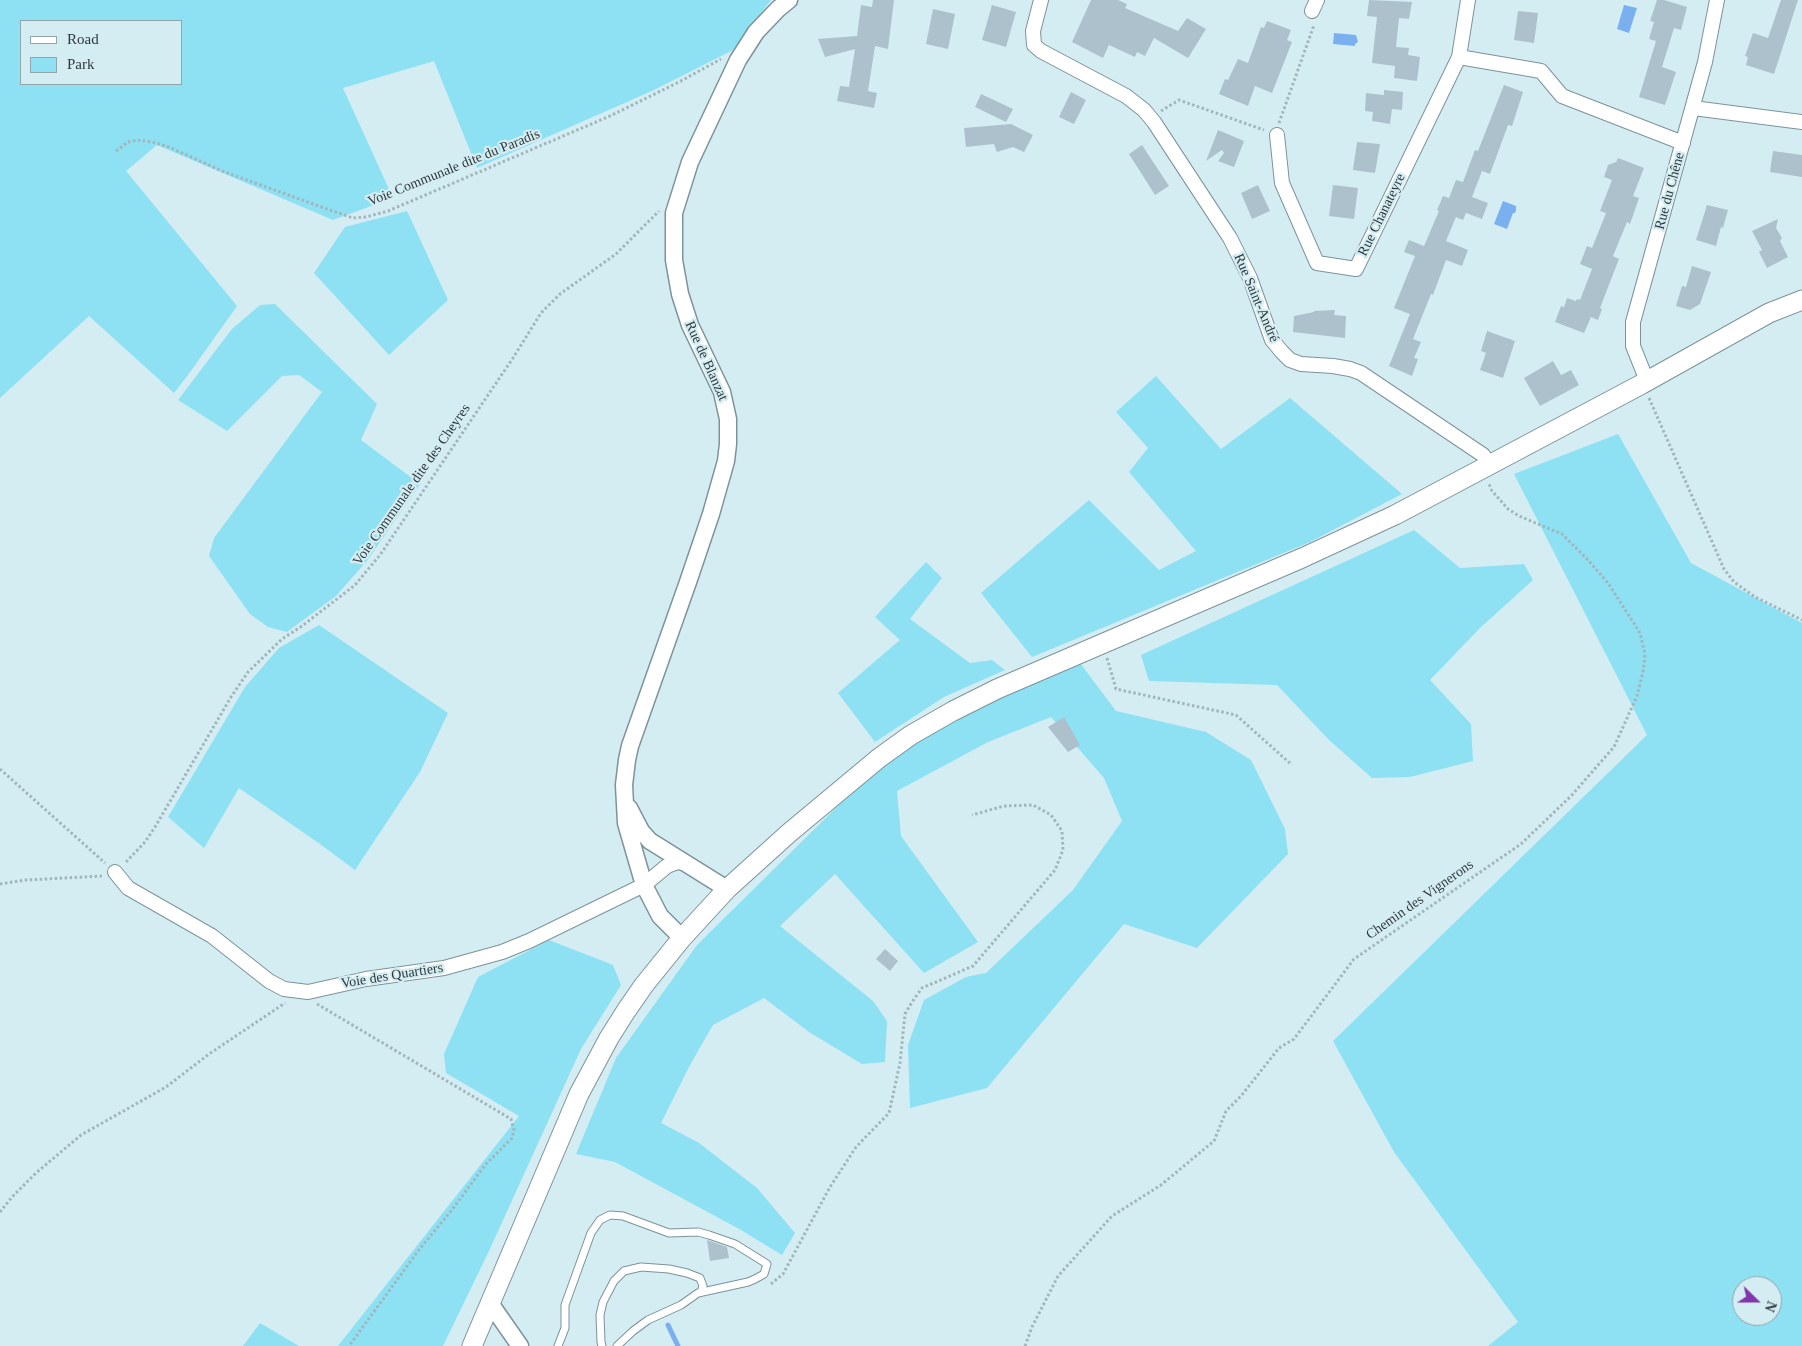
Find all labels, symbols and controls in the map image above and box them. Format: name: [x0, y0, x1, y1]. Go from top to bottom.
legend: [20, 20, 182, 85]
text: Road: [67, 31, 99, 47]
text: Park: [67, 56, 95, 72]
street label: Voie Communale dite du Paradis: [366, 126, 542, 210]
street label: Rue du Chêne: [1652, 151, 1688, 231]
street label: Rue Chanateyre: [1355, 171, 1409, 259]
street label: Rue Saint-André: [1230, 251, 1282, 345]
street label: Rue de Blanzat: [681, 319, 731, 403]
street label: Voie Communale dite des Cheyres: [350, 401, 474, 569]
street label: Chemin des Vignerons: [1363, 857, 1477, 943]
street label: Voie des Quartiers: [340, 960, 444, 992]
north arrow: [1732, 1276, 1782, 1326]
text: N: [1762, 1299, 1779, 1314]

